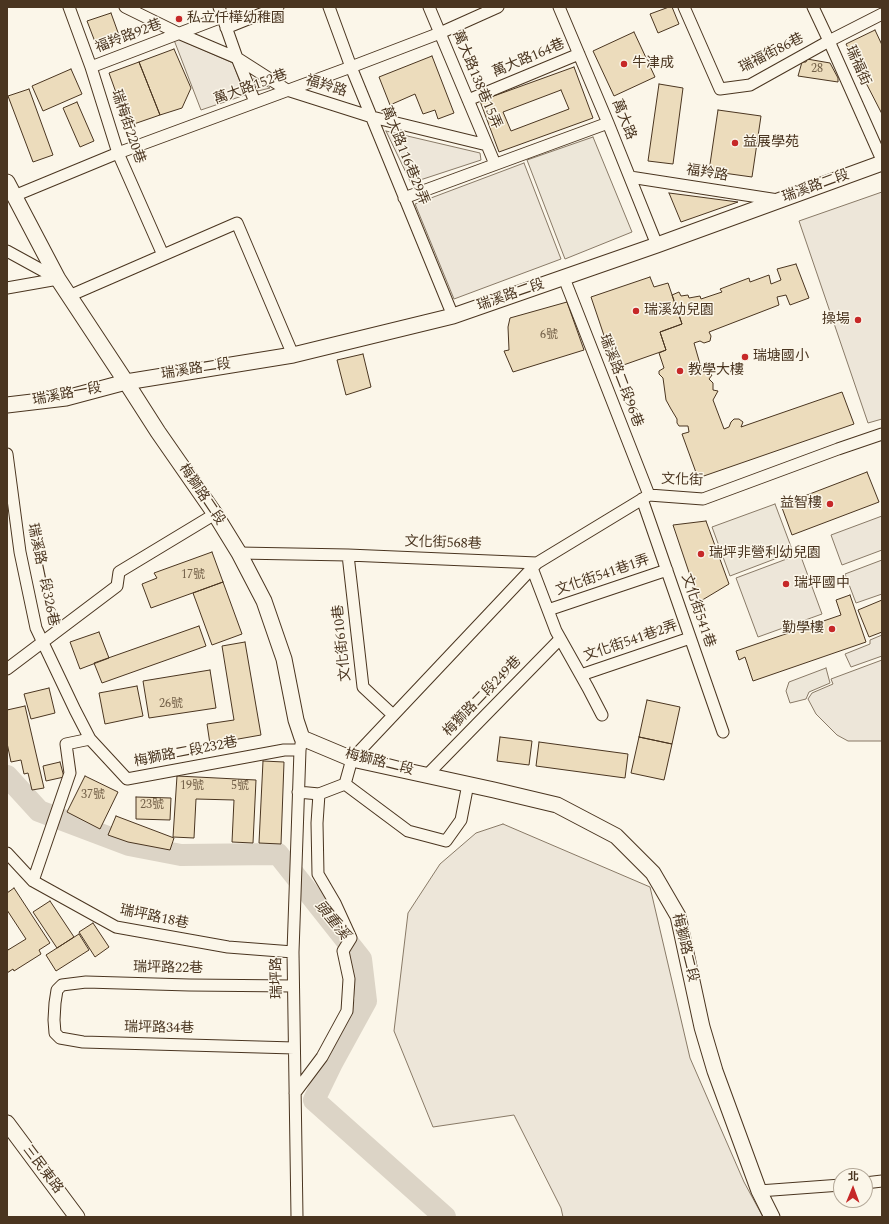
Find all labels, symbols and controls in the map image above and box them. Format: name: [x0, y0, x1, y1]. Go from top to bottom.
place label: 私立仟樺幼稚園: [187, 11, 285, 27]
marker: 私立仟樺幼稚園: [174, 14, 184, 24]
street label: 福羚路92巷: [93, 17, 165, 57]
street label: 萬大路138巷15弄: [448, 28, 504, 132]
street label: 瑞福街86巷: [737, 31, 807, 77]
street label: 萬大路164巷: [490, 36, 568, 82]
street label: 瑞福街: [841, 43, 873, 89]
place label: 牛津成: [632, 56, 674, 72]
marker: 牛津成: [619, 59, 629, 69]
house number: 28: [811, 63, 823, 77]
street label: 萬大路152巷: [212, 67, 290, 109]
street label: 福羚路: [303, 73, 349, 101]
street label: 瑞梅街220巷: [107, 88, 147, 166]
street label: 萬大路: [607, 97, 639, 143]
street label: 萬大路116巷29弄: [377, 104, 431, 208]
place label: 益展學苑: [743, 135, 799, 151]
marker: 益展學苑: [730, 138, 740, 148]
street label: 福羚路: [685, 162, 729, 186]
street label: 瑞溪路二段: [780, 167, 852, 207]
street label: 瑞溪路二段: [475, 277, 547, 315]
place label: 瑞溪幼兒園: [644, 303, 714, 319]
marker: 瑞溪幼兒園: [631, 306, 641, 316]
place label: 操場: [822, 312, 850, 328]
marker: 操場: [853, 315, 863, 325]
house number: 6號: [540, 329, 558, 343]
street label: 瑞溪路二段96巷: [595, 332, 645, 430]
place label: 瑞塘國小: [753, 349, 809, 365]
marker: 瑞塘國小: [740, 352, 750, 362]
street label: 瑞溪路二段: [160, 356, 232, 384]
place label: 教學大樓: [688, 363, 744, 379]
marker: 教學大樓: [675, 366, 685, 376]
street label: 瑞溪路一段: [31, 380, 103, 410]
street label: 梅獅路二段: [174, 461, 228, 529]
street label: 文化街: [661, 472, 703, 490]
place label: 益智樓: [780, 496, 822, 512]
marker: 益智樓: [825, 499, 835, 509]
street label: 瑞溪路一段326巷: [23, 522, 61, 628]
street label: 文化街568巷: [404, 534, 482, 554]
place label: 瑞坪非營利幼兒園: [709, 546, 821, 562]
marker: 瑞坪非營利幼兒園: [696, 549, 706, 559]
street label: 文化街541巷1弄: [554, 552, 652, 600]
house number: 17號: [181, 569, 205, 583]
street label: 文化街541巷: [677, 572, 717, 650]
place label: 瑞坪國中: [794, 576, 850, 592]
marker: 瑞坪國中: [781, 579, 791, 589]
street label: 文化街610巷: [331, 604, 355, 682]
street label: 文化街541巷2弄: [582, 618, 680, 666]
place label: 勤學樓: [782, 621, 824, 637]
marker: 勤學樓: [827, 624, 837, 634]
street label: 梅獅路二段249巷: [440, 653, 526, 741]
house number: 26號: [159, 698, 183, 712]
street label: 梅獅路二段232巷: [133, 735, 239, 771]
street label: 梅獅路二段: [343, 746, 415, 780]
house number: 19號: [180, 780, 204, 794]
house number: 5號: [231, 780, 249, 794]
house number: 37號: [81, 789, 105, 803]
house number: 23號: [140, 799, 164, 813]
water label: 頭重溪: [310, 898, 352, 944]
street label: 瑞坪路18巷: [118, 903, 190, 933]
street label: 梅獅路二段: [667, 912, 701, 984]
street label: 瑞坪路: [269, 957, 287, 999]
street label: 瑞坪路22巷: [133, 960, 203, 978]
street label: 瑞坪路34巷: [124, 1020, 194, 1038]
street label: 三民東路: [18, 1143, 66, 1197]
north arrow: [833, 1168, 873, 1208]
text: 北: [848, 1168, 859, 1185]

